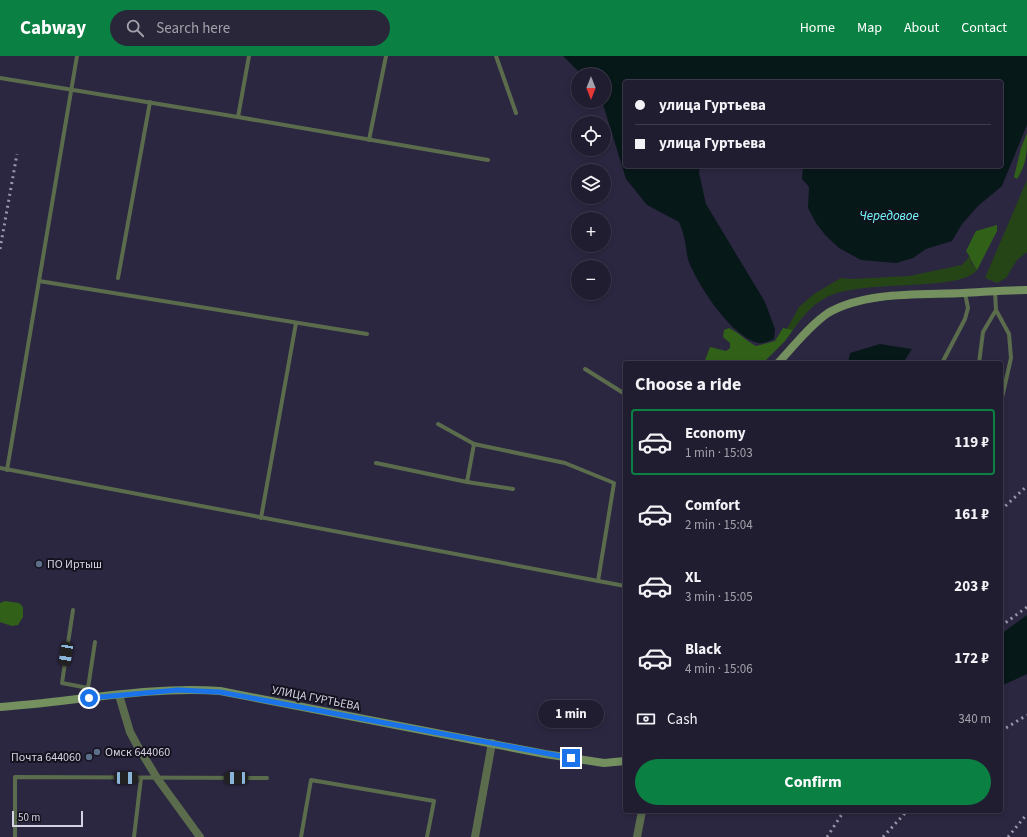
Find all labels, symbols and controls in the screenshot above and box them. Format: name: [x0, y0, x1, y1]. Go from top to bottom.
search box: [110, 10, 390, 46]
text: Cabway: [20, 15, 86, 42]
icon: search: [124, 17, 146, 39]
text: Search here: [156, 18, 230, 39]
text: Home: [800, 18, 835, 38]
text: Map: [857, 18, 882, 38]
text: About: [904, 18, 939, 38]
text: Contact: [961, 18, 1007, 38]
north arrow: [571, 68, 611, 108]
map controls: [571, 68, 611, 300]
text: улица Гуртьева: [659, 95, 766, 116]
button: locate: [571, 116, 611, 156]
text: улица Гуртьева: [659, 133, 766, 154]
button: layers: [571, 164, 611, 204]
water label: Чередовое: [859, 207, 919, 225]
button: +: [571, 212, 611, 252]
button: −: [571, 260, 611, 300]
text: Choose a ride: [635, 372, 741, 397]
text: Economy: [685, 423, 746, 444]
icon: car: [637, 424, 673, 460]
text: 119 ₽: [954, 432, 989, 453]
text: 1 min · 15:03: [685, 444, 753, 462]
text: Comfort: [685, 495, 740, 516]
icon: car: [637, 496, 673, 532]
text: 161 ₽: [954, 504, 989, 525]
text: 2 min · 15:04: [685, 516, 753, 534]
place label: ПО Иртыш: [47, 556, 102, 573]
marker: ПО Иртыш: [34, 559, 44, 569]
text: XL: [685, 567, 701, 588]
icon: car: [637, 568, 673, 604]
text: 203 ₽: [954, 576, 989, 597]
text: 3 min · 15:05: [685, 588, 753, 606]
text: Black: [685, 639, 722, 660]
icon: car: [637, 640, 673, 676]
car: [58, 641, 74, 667]
text: 172 ₽: [954, 648, 989, 669]
text: 4 min · 15:06: [685, 660, 753, 678]
street label: УЛИЦА ГУРТЬЕВА: [270, 682, 362, 715]
route start: [80, 689, 98, 707]
callout: 1 min: [538, 700, 604, 728]
text: 1 min: [555, 705, 587, 723]
icon: cash: [635, 708, 657, 730]
text: Cash: [667, 709, 698, 730]
text: 340 m: [958, 710, 991, 728]
place label: Омск 644060: [105, 744, 170, 761]
marker: Омск 644060: [92, 747, 102, 757]
place label: Почта 644060: [11, 749, 81, 766]
route end: [562, 749, 580, 767]
marker: Почта 644060: [84, 752, 94, 762]
button: Confirm: [635, 759, 991, 805]
car: [114, 772, 138, 784]
car: [224, 772, 248, 784]
scale bar: [12, 809, 83, 828]
text: 50 m: [18, 810, 40, 825]

